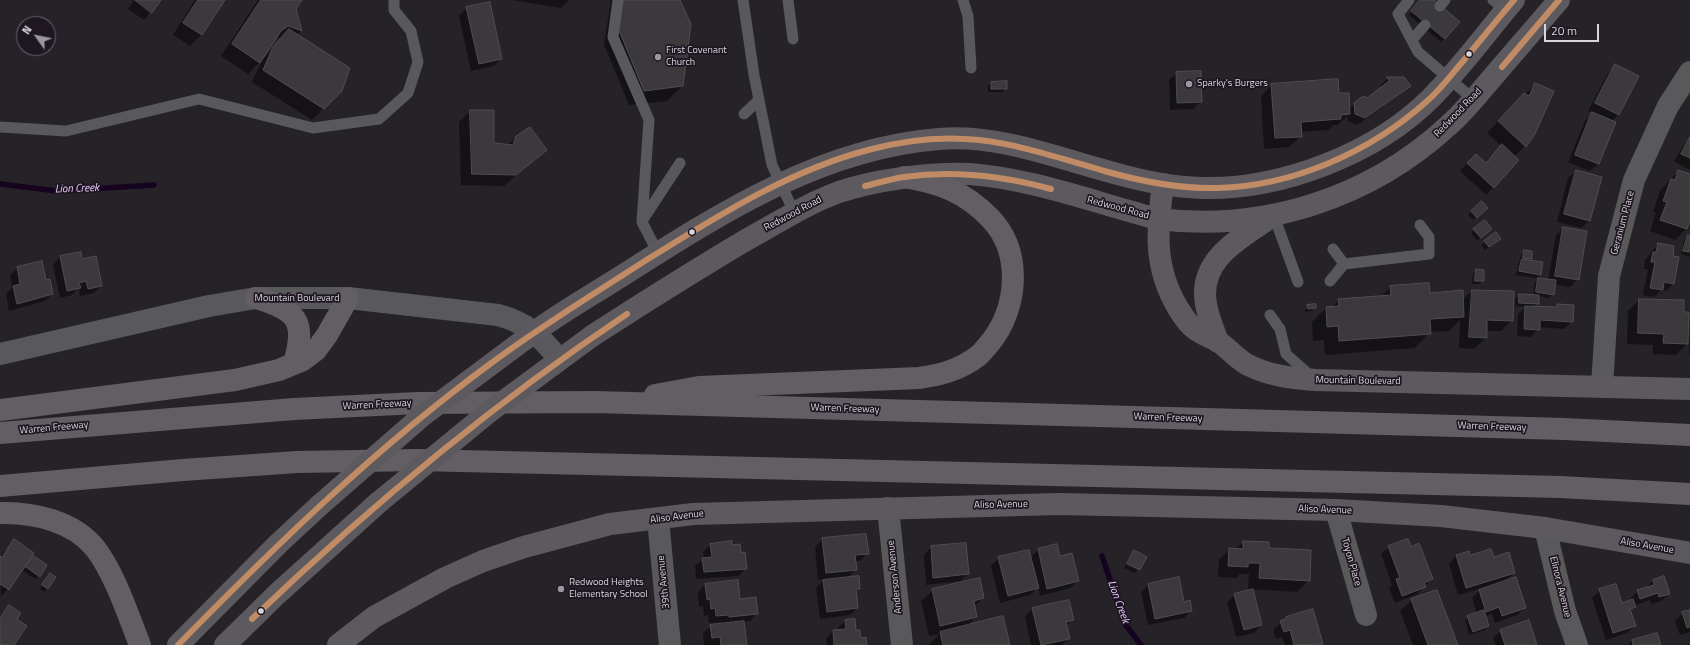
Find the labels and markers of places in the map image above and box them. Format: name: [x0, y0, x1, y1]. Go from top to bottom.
place label: First Covenant Church: [666, 45, 727, 68]
unlabelled marker: [1464, 49, 1474, 59]
marker: First Covenant Church: [653, 52, 663, 62]
place label: Sparky's Burgers: [1197, 78, 1268, 90]
marker: Sparky's Burgers: [1184, 79, 1194, 89]
unlabelled marker: [687, 227, 697, 237]
place label: Redwood Heights Elementary School: [569, 577, 648, 600]
marker: Redwood Heights Elementary School: [556, 584, 566, 594]
unlabelled marker: [256, 606, 266, 616]

